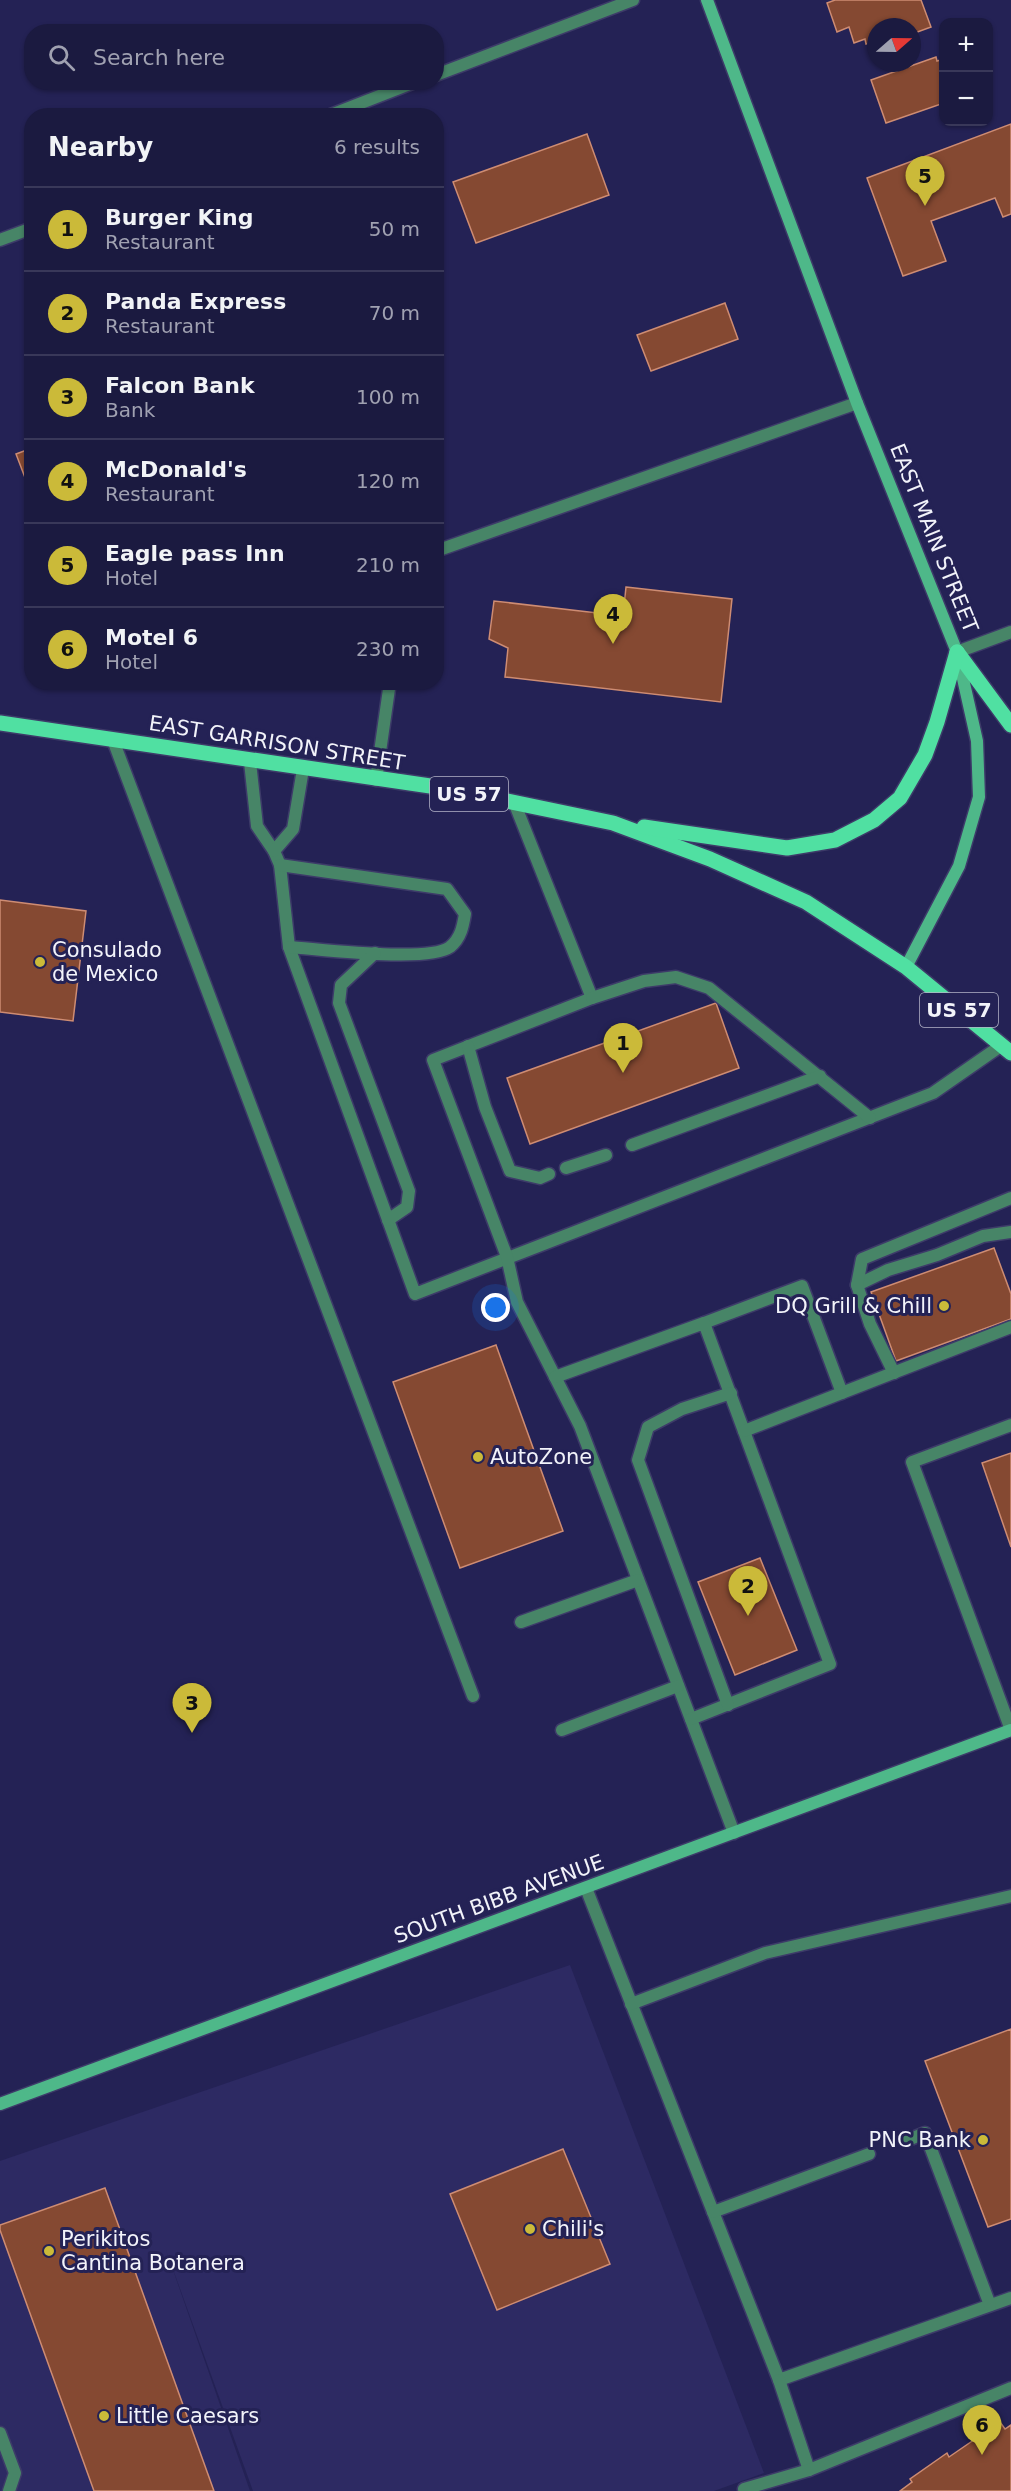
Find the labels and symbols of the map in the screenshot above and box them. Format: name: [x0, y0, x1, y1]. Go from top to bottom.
north arrow: [867, 18, 921, 72]
pin: 5: [906, 156, 944, 206]
street label: EAST MAIN STREET: [885, 440, 983, 636]
pin: 4: [594, 594, 632, 644]
street label: EAST GARRISON STREET: [147, 711, 407, 775]
road number: US 57: [430, 777, 508, 811]
place label: Consulado de Mexico: [52, 938, 162, 986]
marker: Consulado de Mexico: [33, 955, 47, 969]
road number: US 57: [920, 993, 998, 1027]
pin: 1: [604, 1024, 642, 1073]
your location: [481, 1293, 510, 1322]
place label: DQ Grill & Chill: [775, 1294, 932, 1318]
marker: DQ Grill & Chill: [937, 1299, 951, 1313]
place label: AutoZone: [490, 1445, 592, 1469]
marker: AutoZone: [471, 1450, 485, 1464]
pin: 2: [728, 1566, 768, 1616]
pin: 3: [172, 1684, 212, 1733]
street label: SOUTH BIBB AVENUE: [391, 1850, 607, 1948]
place label: PNC Bank: [869, 2128, 972, 2152]
marker: PNC Bank: [976, 2133, 990, 2147]
place label: Chili's: [542, 2217, 604, 2241]
marker: Chili's: [523, 2222, 537, 2236]
place label: Perikitos Cantina Botanera: [61, 2227, 245, 2275]
marker: Perikitos Cantina Botanera: [42, 2244, 56, 2258]
place label: Little Caesars: [116, 2404, 259, 2428]
pin: 6: [962, 2406, 1002, 2455]
marker: Little Caesars: [97, 2409, 111, 2423]

